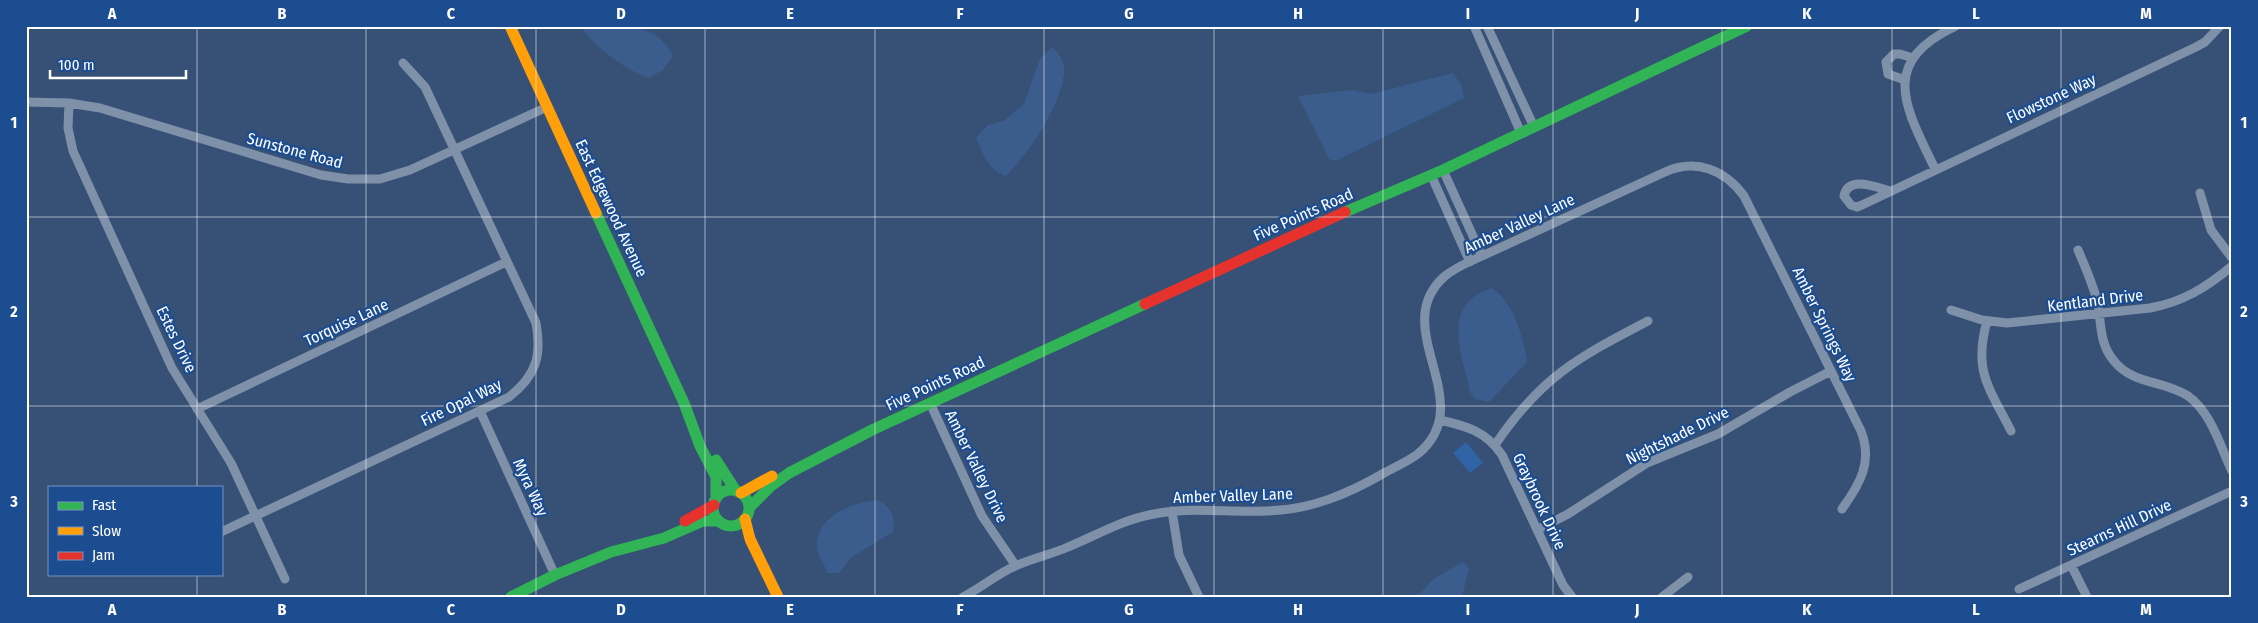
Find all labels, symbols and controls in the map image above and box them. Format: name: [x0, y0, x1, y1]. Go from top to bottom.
text: A: [107, 4, 117, 23]
text: B: [278, 4, 287, 23]
text: C: [447, 4, 456, 23]
text: D: [616, 4, 626, 23]
text: E: [786, 4, 794, 23]
text: F: [956, 4, 964, 23]
text: G: [1124, 4, 1134, 23]
text: H: [1293, 4, 1303, 23]
text: I: [1466, 4, 1470, 23]
text: J: [1634, 4, 1639, 23]
text: K: [1802, 4, 1812, 23]
text: L: [1972, 4, 1980, 23]
text: M: [2140, 4, 2152, 23]
scale bar: [50, 48, 186, 80]
text: 100 m: [58, 56, 95, 74]
street label: Flowstone Way: [2003, 69, 2100, 127]
text: 1: [11, 113, 17, 132]
text: 1: [2241, 113, 2247, 132]
street label: Sunstone Road: [245, 129, 345, 172]
street label: East Edgewood Avenue: [571, 136, 652, 280]
street label: Five Points Road: [1250, 184, 1356, 245]
street label: Amber Valley Lane: [1461, 189, 1578, 257]
street label: Amber Springs Way: [1789, 264, 1861, 385]
street label: Kentland Drive: [2046, 285, 2144, 316]
street label: Torquise Lane: [301, 295, 391, 350]
text: 2: [9, 302, 18, 321]
text: 2: [2239, 302, 2248, 321]
street label: Estes Drive: [152, 303, 201, 376]
street label: Five Points Road: [883, 352, 988, 415]
street label: Fire Opal Way: [418, 374, 506, 430]
street label: Nightshade Drive: [1623, 402, 1732, 469]
street label: Amber Valley Drive: [941, 407, 1012, 526]
street label: Graybrook Drive: [1509, 450, 1570, 553]
street label: Myra Way: [509, 455, 553, 520]
street label: Amber Valley Lane: [1173, 484, 1293, 507]
legend: [48, 486, 222, 576]
text: 3: [9, 492, 18, 511]
text: 3: [2239, 492, 2248, 511]
street label: Stearns Hill Drive: [2064, 495, 2174, 560]
text: Fast: [92, 496, 116, 514]
text: Slow: [92, 522, 121, 540]
text: Jam: [92, 546, 115, 564]
text: A: [107, 600, 117, 619]
text: B: [278, 600, 287, 619]
text: C: [447, 600, 456, 619]
text: D: [616, 600, 626, 619]
text: E: [786, 600, 794, 619]
text: F: [956, 600, 964, 619]
text: G: [1124, 600, 1134, 619]
text: H: [1293, 600, 1303, 619]
text: I: [1466, 600, 1470, 619]
text: J: [1634, 600, 1639, 619]
text: K: [1802, 600, 1812, 619]
text: L: [1972, 600, 1980, 619]
text: M: [2140, 600, 2152, 619]

